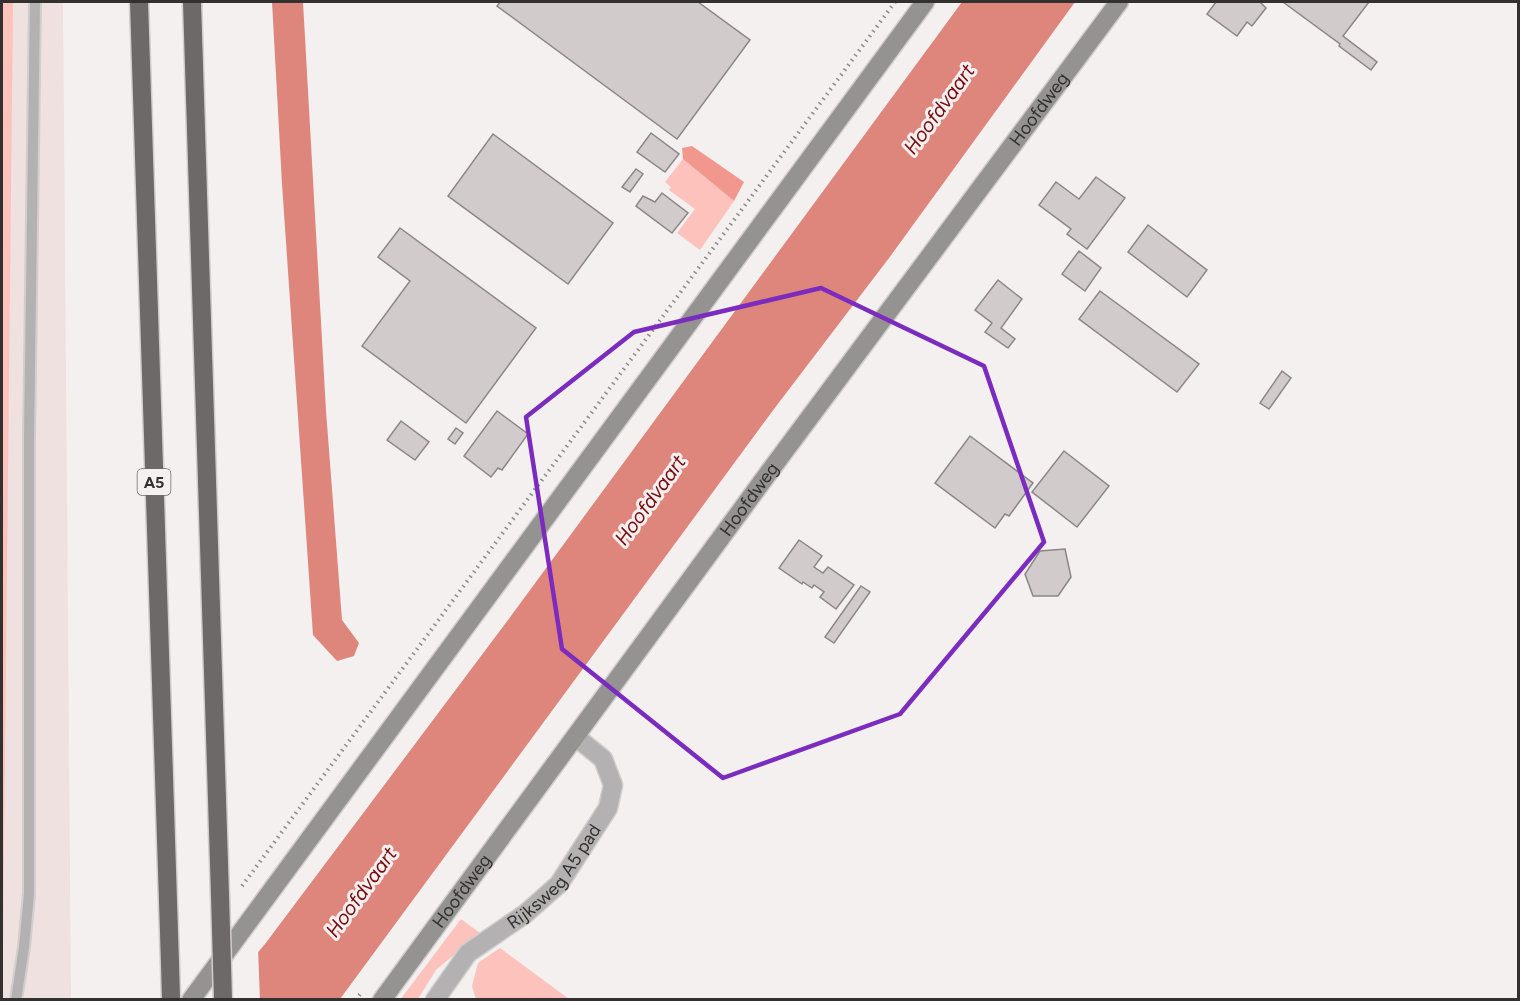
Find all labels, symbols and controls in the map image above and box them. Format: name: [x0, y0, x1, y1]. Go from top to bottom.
water label: Hoofdvaart: [898, 59, 980, 159]
street label: Hoofdweg: [1005, 68, 1074, 150]
water label: Hoofdvaart: [609, 450, 691, 550]
street label: Hoofdweg: [715, 458, 783, 540]
road number: A5: [138, 469, 170, 495]
street label: Rijksweg A5 pad: [503, 820, 606, 934]
water label: Hoofdvaart: [320, 842, 402, 942]
street label: Hoofdweg: [428, 850, 496, 932]

